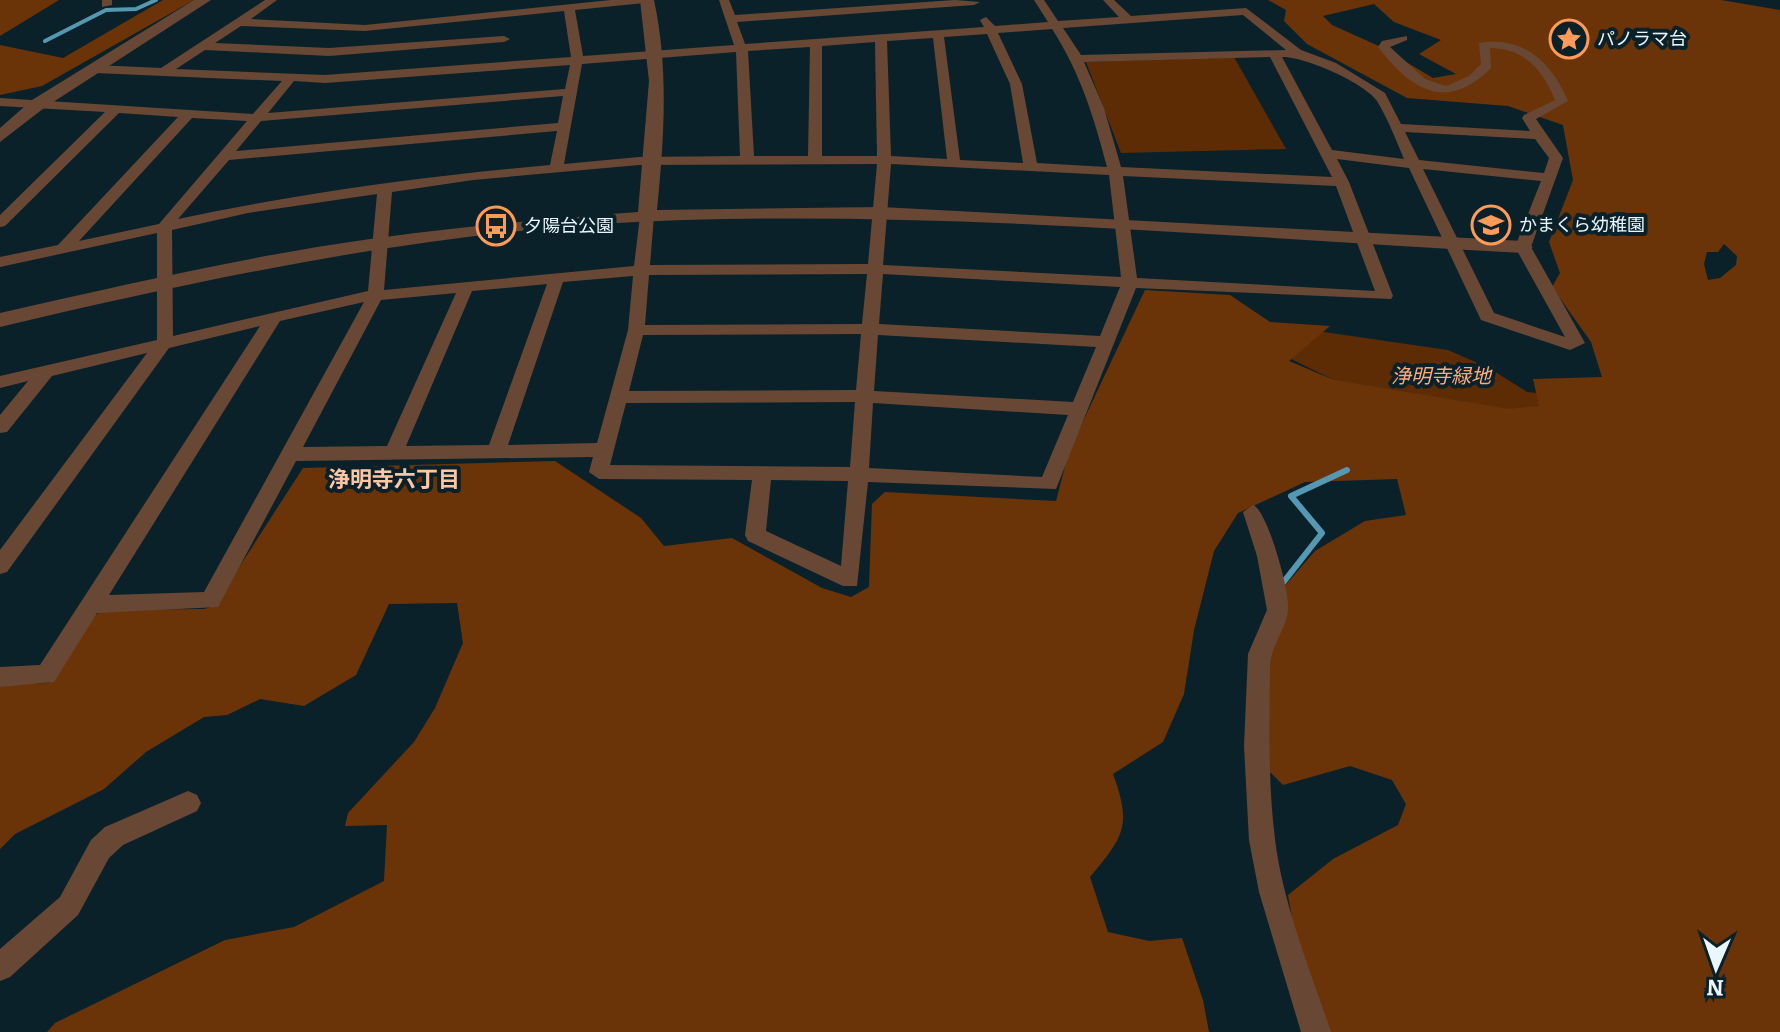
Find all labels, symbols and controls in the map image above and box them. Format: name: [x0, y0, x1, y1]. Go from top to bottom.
place icon: パノラマ台: [1548, 18, 1590, 60]
place label: パノラマ台: [1597, 28, 1687, 50]
school or university icon: かまくら幼稚園: [1470, 204, 1512, 246]
bus stop icon: 夕陽台公園: [475, 205, 517, 247]
place label: かまくら幼稚園: [1519, 214, 1645, 236]
place label: 夕陽台公園: [524, 215, 614, 237]
park label: 浄明寺緑地: [1391, 364, 1493, 388]
district label: 浄明寺六丁目: [328, 466, 460, 493]
north arrow: [1676, 928, 1756, 1008]
text: N: [1706, 974, 1724, 1001]

